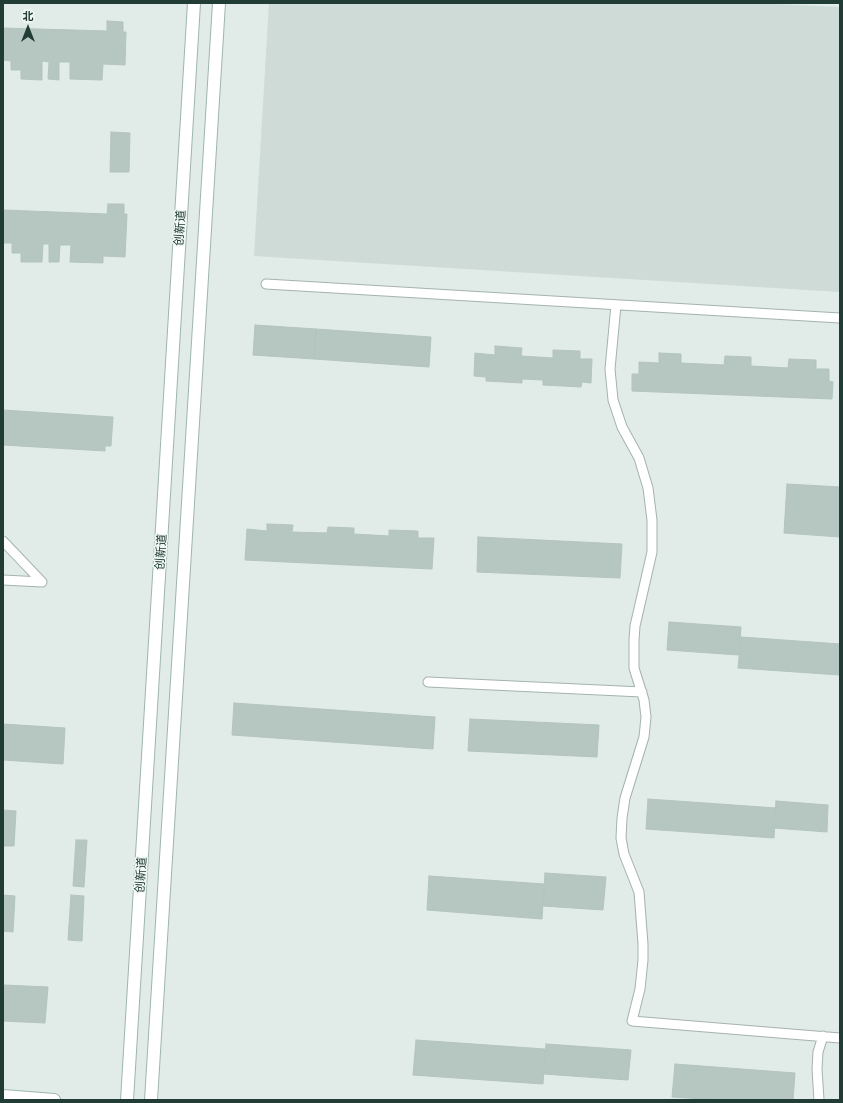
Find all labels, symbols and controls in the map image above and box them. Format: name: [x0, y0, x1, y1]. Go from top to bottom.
north arrow: [8, 8, 48, 48]
text: 北: [23, 9, 34, 22]
street label: 创新道: [172, 210, 188, 246]
street label: 创新道: [153, 534, 169, 570]
street label: 创新道: [133, 857, 149, 893]

